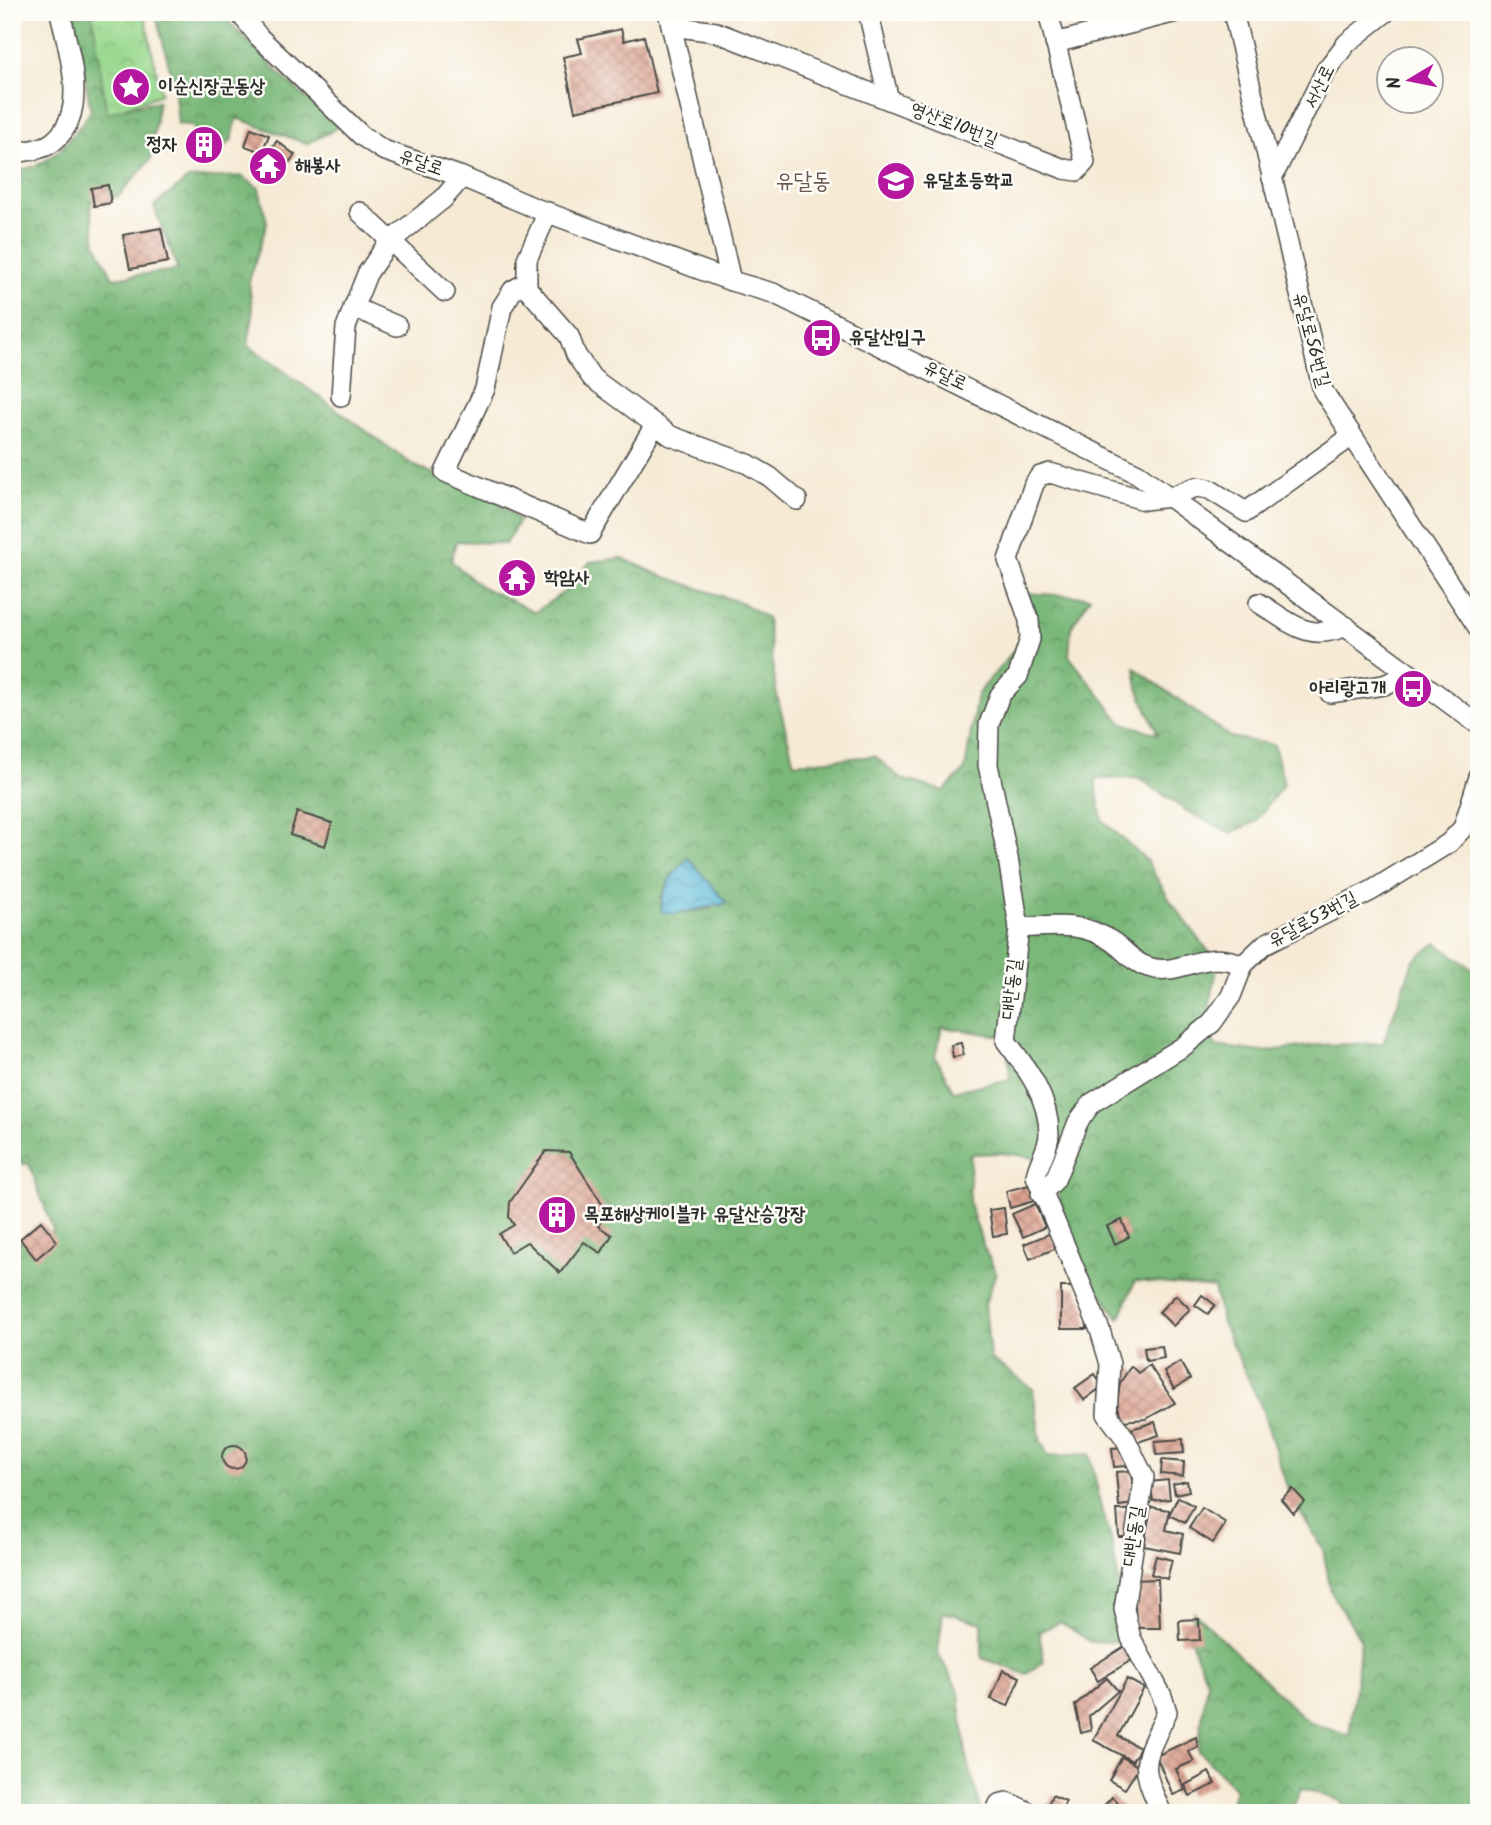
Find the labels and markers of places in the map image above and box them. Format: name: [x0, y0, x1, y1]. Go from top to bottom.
place icon: 이순신장군동상: [110, 66, 152, 108]
place label: 이순신장군동상: [158, 72, 266, 102]
building icon: 정자: [183, 124, 225, 166]
place label: 정자: [146, 130, 178, 160]
temple icon: 해봉사: [247, 145, 289, 187]
place label: 해봉사: [294, 151, 341, 181]
school or university icon: 유달초등학교: [875, 160, 917, 202]
place label: 유달초등학교: [923, 166, 1015, 196]
bus stop icon: 유달산입구: [801, 317, 843, 359]
place label: 유달산입구: [849, 323, 925, 353]
temple icon: 학암사: [496, 557, 538, 599]
place label: 학암사: [543, 563, 590, 593]
bus stop icon: 아리랑고개: [1392, 668, 1434, 710]
place label: 아리랑고개: [1310, 674, 1386, 704]
building icon: 목포해상케이블카 유달산승강장: [536, 1194, 578, 1236]
place label: 목포해상케이블카 유달산승강장: [584, 1200, 806, 1230]

